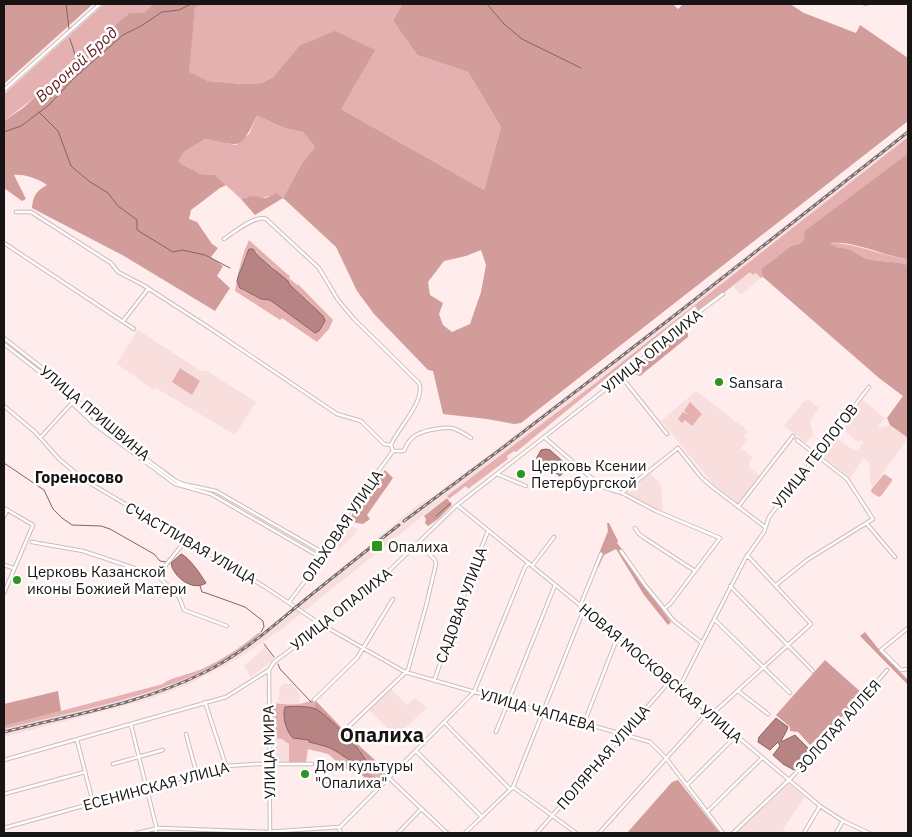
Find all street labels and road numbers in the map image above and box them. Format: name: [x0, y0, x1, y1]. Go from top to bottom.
street label: УЛИЦА ОПАЛИХА: [598, 304, 706, 397]
street label: УЛИЦА ПРИШВИНА: [36, 361, 154, 465]
street label: УЛИЦА ГЕОЛОГОВ: [768, 400, 862, 512]
street label: ОЛЬХОВАЯ УЛИЦА: [297, 466, 387, 586]
street label: СЧАСТЛИВАЯ УЛИЦА: [122, 498, 260, 589]
street label: САДОВАЯ УЛИЦА: [431, 544, 491, 666]
street label: УЛИЦА ОПАЛИХА: [286, 563, 396, 655]
street label: НОВАЯ МОСКОВСКАЯ УЛИЦА: [575, 599, 747, 747]
street label: ЗОЛОТАЯ АЛЛЕЯ: [791, 676, 885, 776]
street label: УЛИЦА ЧАПАЕВА: [477, 684, 599, 736]
street label: ПОЛЯРНАЯ УЛИЦА: [552, 700, 654, 813]
street label: УЛИЦА МИРА: [259, 704, 279, 799]
street label: ЕСЕНИНСКАЯ УЛИЦА: [81, 757, 231, 815]

